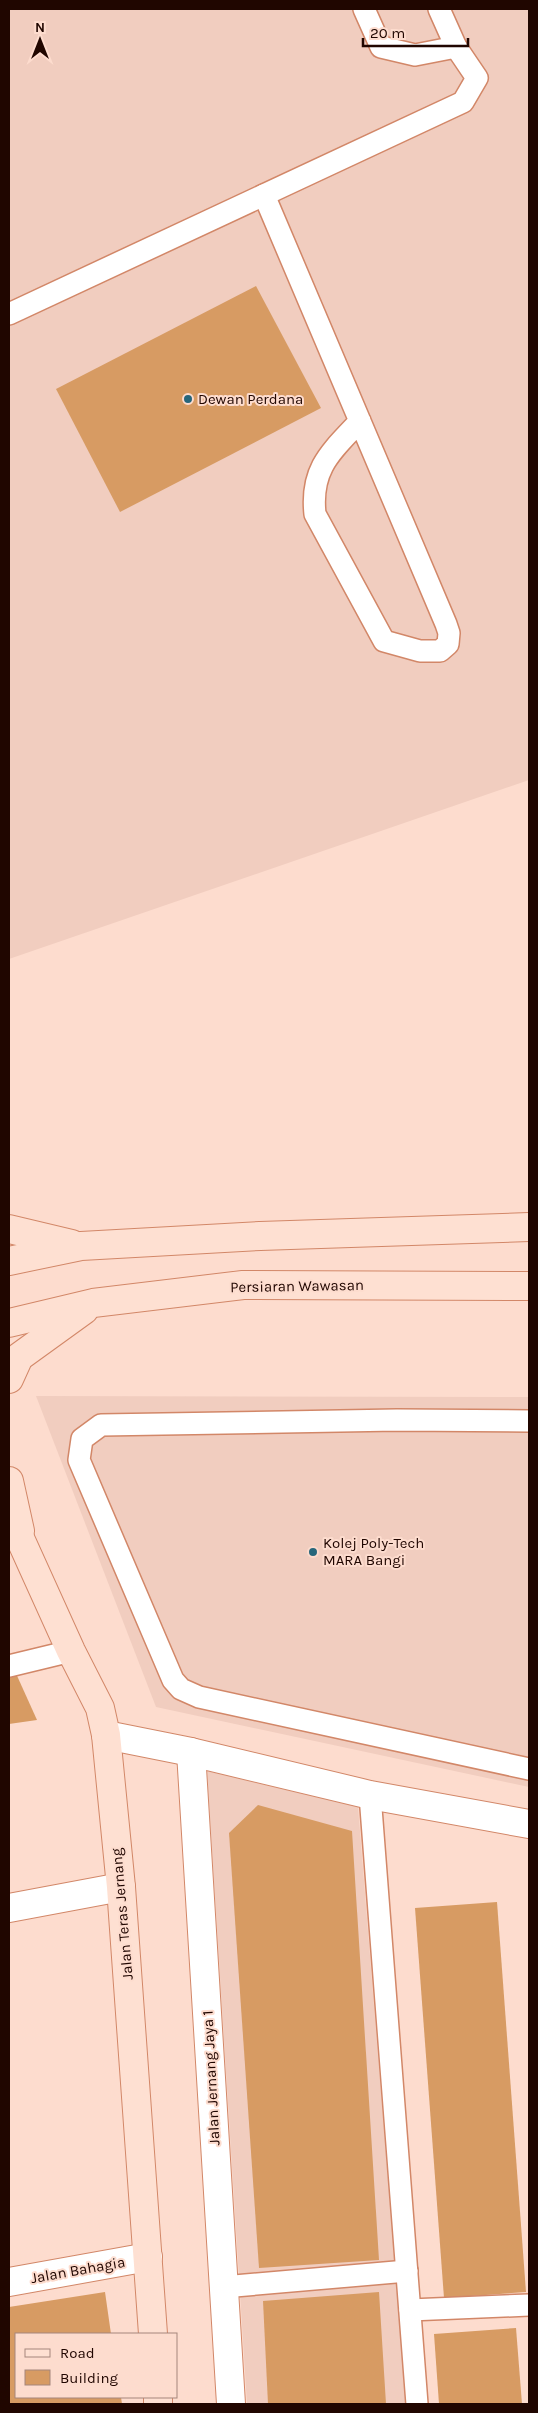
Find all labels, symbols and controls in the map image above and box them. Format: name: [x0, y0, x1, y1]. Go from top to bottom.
north arrow: [15, 15, 65, 65]
scale bar: [363, 15, 468, 47]
text: N: [35, 19, 45, 36]
text: 20 m: [370, 24, 405, 42]
place label: Dewan Perdana: [198, 390, 303, 408]
marker: Dewan Perdana: [182, 393, 194, 405]
street label: Persiaran Wawasan: [230, 1276, 364, 1296]
place label: Kolej Poly-Tech MARA Bangi: [323, 1534, 424, 1569]
marker: Kolej Poly-Tech MARA Bangi: [307, 1546, 319, 1558]
street label: Jalan Teras Jernang: [107, 1847, 137, 1981]
street label: Jalan Jernang Jaya 1: [198, 2010, 224, 2146]
street label: Jalan Bahagia: [29, 2253, 127, 2287]
legend: [15, 2333, 178, 2398]
text: Road: [60, 2344, 95, 2362]
text: Building: [60, 2369, 118, 2387]

